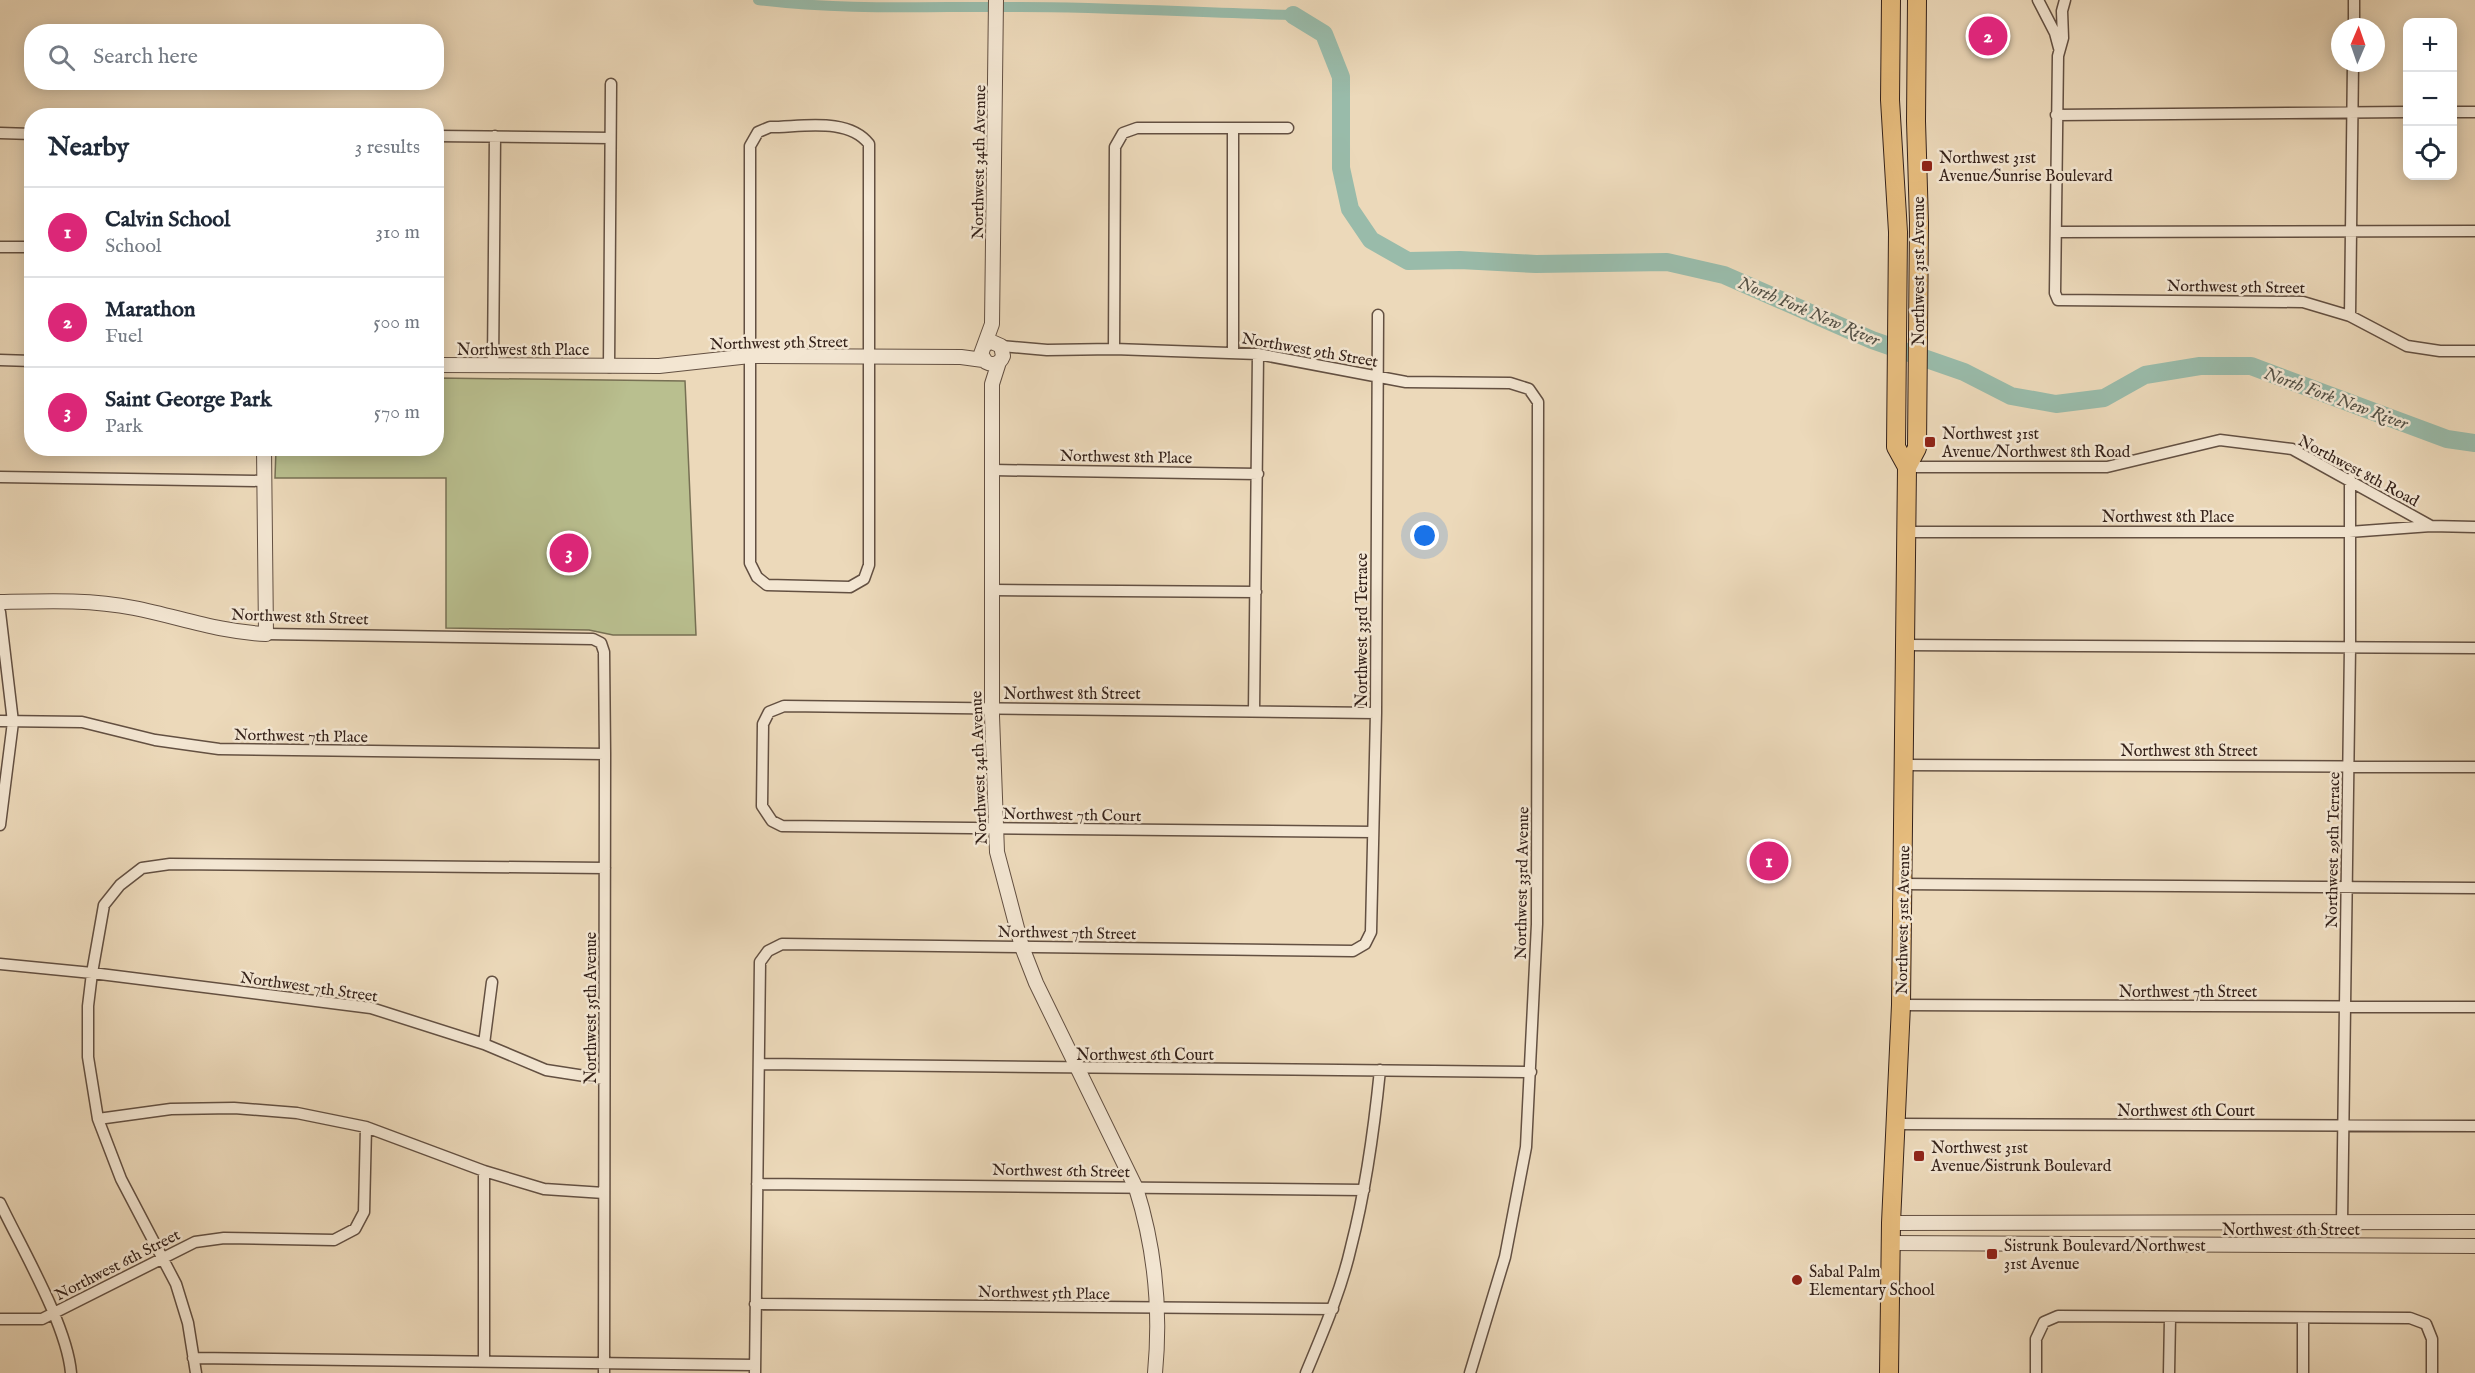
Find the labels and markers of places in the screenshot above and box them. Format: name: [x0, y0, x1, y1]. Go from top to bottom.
pin: 2: [1968, 14, 2008, 58]
place label: Northwest 31st Avenue/Sunrise Boulevard: [1938, 149, 2113, 187]
marker: Northwest 31st Avenue/Sunrise Boulevard: [1920, 159, 1934, 173]
place label: Northwest 31st Avenue/Northwest 8th Road: [1941, 425, 2131, 463]
marker: Northwest 31st Avenue/Northwest 8th Road: [1923, 435, 1937, 449]
pin: 3: [550, 530, 588, 576]
pin: 1: [1750, 838, 1788, 884]
place label: Northwest 31st Avenue/Sistrunk Boulevard: [1930, 1139, 2112, 1177]
marker: Northwest 31st Avenue/Sistrunk Boulevard: [1912, 1149, 1926, 1163]
place label: Sistrunk Boulevard/Northwest 31st Avenue: [2004, 1237, 2206, 1275]
marker: Sistrunk Boulevard/Northwest 31st Avenue: [1985, 1247, 1999, 1261]
place label: Sabal Palm Elementary School: [1809, 1263, 1935, 1301]
marker: Sabal Palm Elementary School: [1790, 1273, 1804, 1287]

